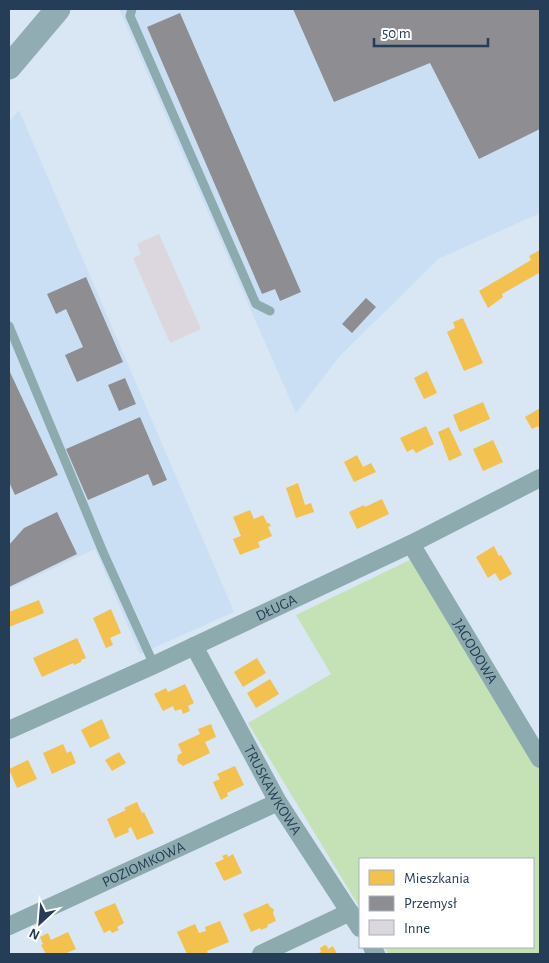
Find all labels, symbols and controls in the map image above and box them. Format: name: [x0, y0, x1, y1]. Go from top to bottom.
scale bar: [374, 15, 488, 47]
text: 50 m: [382, 26, 411, 41]
street label: DŁUGA: [253, 591, 299, 623]
street label: JAGODOWA: [450, 616, 501, 686]
street label: TRUSKAWKOWA: [241, 742, 305, 838]
street label: POZIOMKOWA: [100, 838, 187, 890]
legend: [359, 858, 534, 948]
text: Mieszkania: [404, 871, 470, 886]
text: Przemysł: [404, 896, 457, 911]
north arrow: [15, 898, 65, 948]
text: Inne: [404, 921, 430, 936]
text: N: [27, 925, 42, 942]

